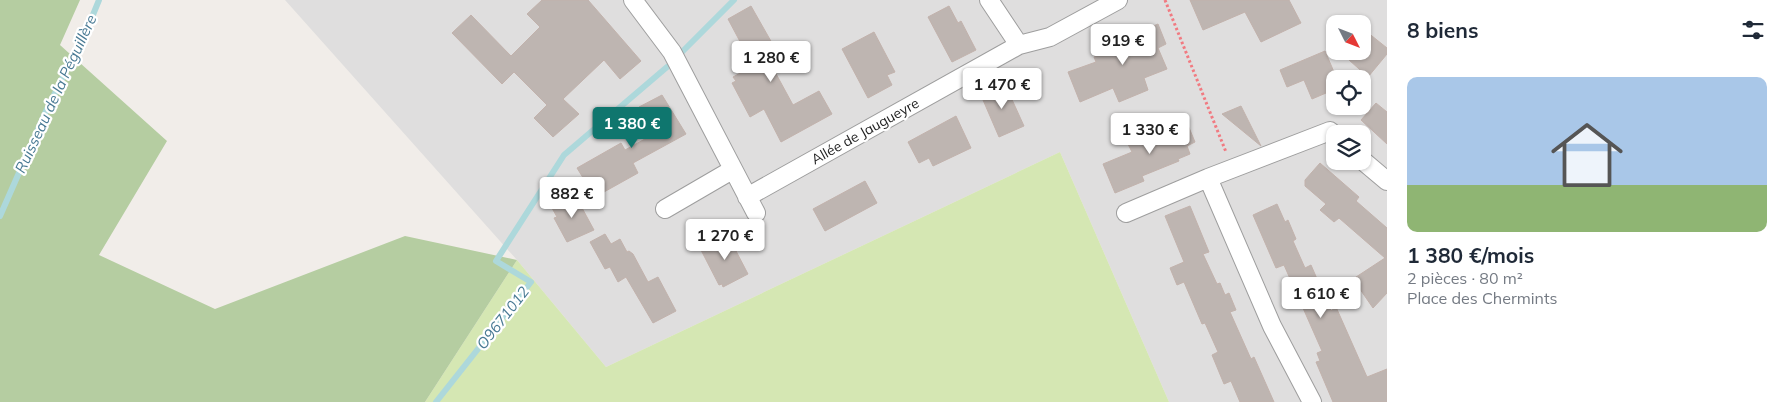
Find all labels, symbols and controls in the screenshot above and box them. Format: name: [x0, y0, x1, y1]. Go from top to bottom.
water label: Ruisseau de la Péguillère: [10, 12, 101, 176]
north arrow: [1326, 15, 1371, 60]
map controls: [1326, 15, 1371, 170]
icon: filters: [1739, 16, 1767, 44]
text: 8 biens: [1407, 17, 1479, 43]
pin: 919 €: [1088, 23, 1158, 66]
text: 919 €: [1102, 30, 1144, 50]
pin: 1 280 €: [725, 41, 817, 83]
text: 1 280 €: [743, 47, 799, 67]
pin: 1 470 €: [956, 68, 1048, 110]
button: locate: [1326, 70, 1371, 115]
text: 1 470 €: [974, 74, 1030, 94]
street label: Allée de Jaugueyre: [808, 94, 922, 168]
pin: 1 380 €: [586, 106, 678, 149]
icon: home: [1542, 110, 1632, 200]
pin: 1 330 €: [1104, 112, 1196, 155]
text: 1 380 €: [604, 113, 660, 133]
text: 1 330 €: [1122, 119, 1178, 139]
button: layers: [1326, 125, 1371, 170]
pin: 882 €: [537, 176, 607, 219]
text: 882 €: [551, 183, 593, 203]
pin: 1 270 €: [679, 218, 771, 261]
text: 1 270 €: [697, 225, 753, 245]
text: 1 380 €/mois: [1407, 242, 1534, 268]
text: 2 pièces · 80 m²: [1407, 268, 1523, 288]
pin: 1 610 €: [1275, 276, 1367, 319]
water label: O9671012: [472, 282, 533, 353]
text: 1 610 €: [1293, 283, 1349, 303]
text: Place des Chermints: [1407, 288, 1557, 308]

